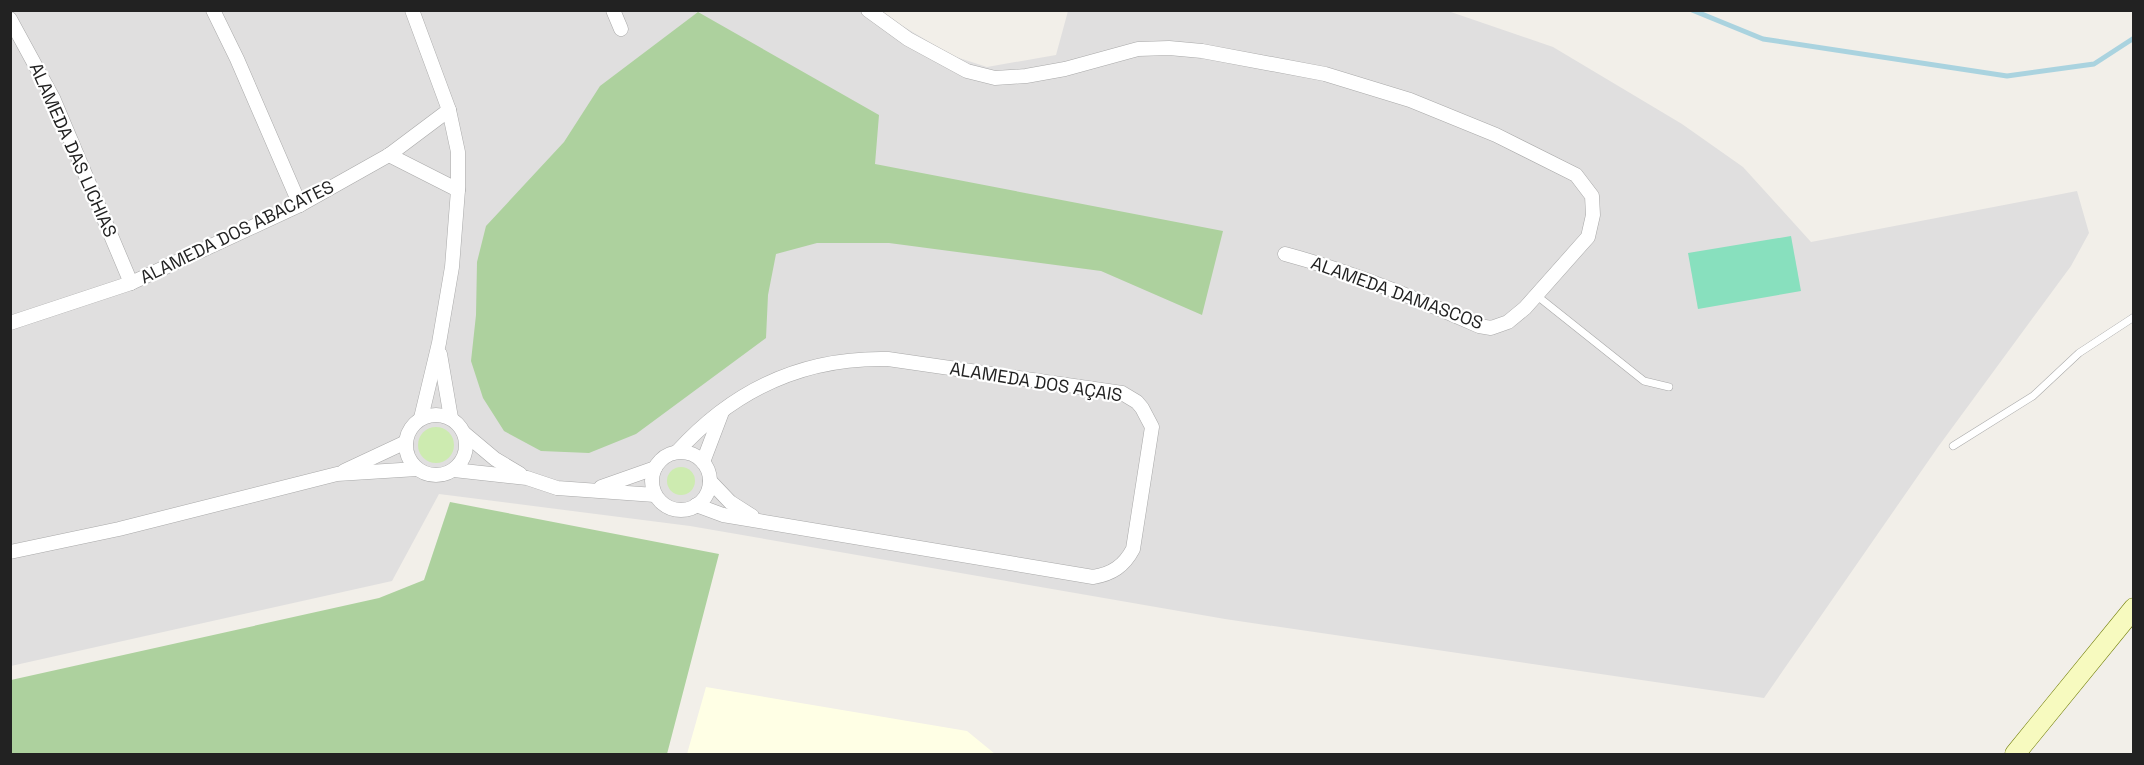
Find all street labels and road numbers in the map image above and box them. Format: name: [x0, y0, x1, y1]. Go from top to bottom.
street label: ALAMEDA DAS LICHIAS: [25, 59, 122, 241]
street label: ALAMEDA DOS ABACATES: [136, 175, 337, 288]
street label: ALAMEDA DAMASCOS: [1308, 251, 1486, 334]
street label: ALAMEDA DOS AÇAIS: [948, 357, 1124, 407]

